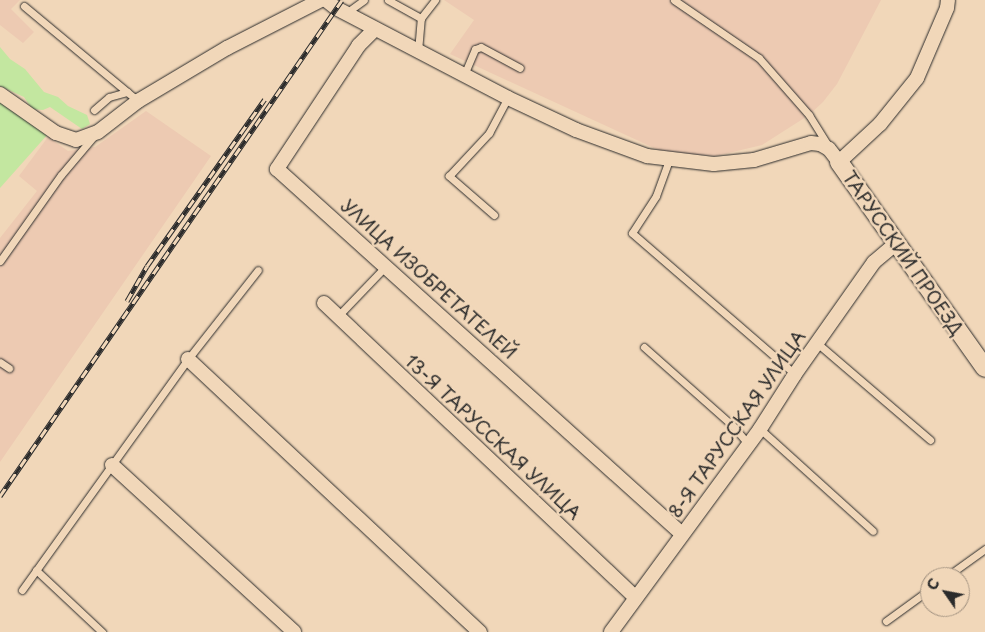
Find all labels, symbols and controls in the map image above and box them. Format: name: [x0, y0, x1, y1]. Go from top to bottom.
street label: ТАРУССКИЙ ПРОЕЗД: [838, 166, 968, 340]
street label: УЛИЦА ИЗОБРЕТАТЕЛЕЙ: [336, 194, 522, 364]
street label: 8-Я ТАРУССКАЯ УЛИЦА: [664, 326, 810, 522]
street label: 13-Я ТАРУССКАЯ УЛИЦА: [401, 350, 585, 524]
north arrow: [920, 567, 970, 617]
text: С: [921, 574, 945, 594]

